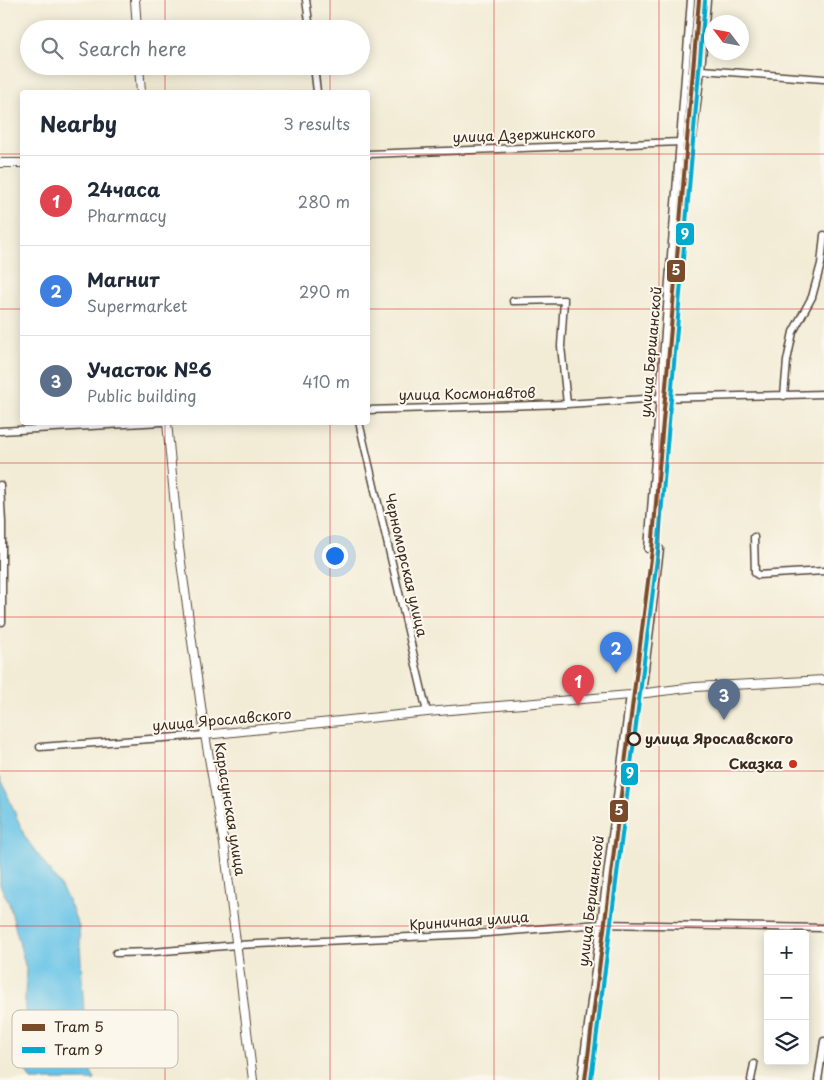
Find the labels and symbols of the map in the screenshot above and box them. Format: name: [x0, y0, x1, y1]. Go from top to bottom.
north arrow: [704, 15, 749, 60]
street label: улица Дзержинского: [452, 122, 596, 147]
line badge: 9: [675, 222, 695, 246]
text: 9: [681, 223, 689, 244]
line badge: 5: [666, 259, 686, 283]
text: 5: [672, 259, 681, 280]
street label: улица Бершанской: [634, 285, 667, 419]
street label: улица Космонавтов: [398, 382, 536, 405]
street label: Черноморская улица: [380, 491, 433, 639]
your location: [322, 543, 348, 569]
pin: 2: [600, 632, 632, 673]
pin: 1: [562, 665, 594, 706]
pin: 3: [708, 679, 740, 720]
street label: улица Ярославского: [151, 703, 293, 736]
place label: улица Ярославского: [645, 728, 793, 749]
marker: улица Ярославского: [627, 732, 641, 746]
street label: Карасунская улица: [210, 741, 251, 877]
place label: Сказка: [729, 753, 784, 774]
marker: Сказка: [787, 758, 799, 770]
line badge: 9: [620, 762, 639, 786]
text: 9: [626, 762, 634, 783]
line badge: 5: [609, 799, 629, 823]
text: 5: [615, 799, 624, 820]
street label: улица Бершанской: [572, 834, 609, 968]
street label: Криничная улица: [409, 906, 530, 935]
legend: [12, 1010, 178, 1068]
text: Tram 5: [54, 1016, 104, 1037]
text: Tram 9: [54, 1039, 103, 1060]

